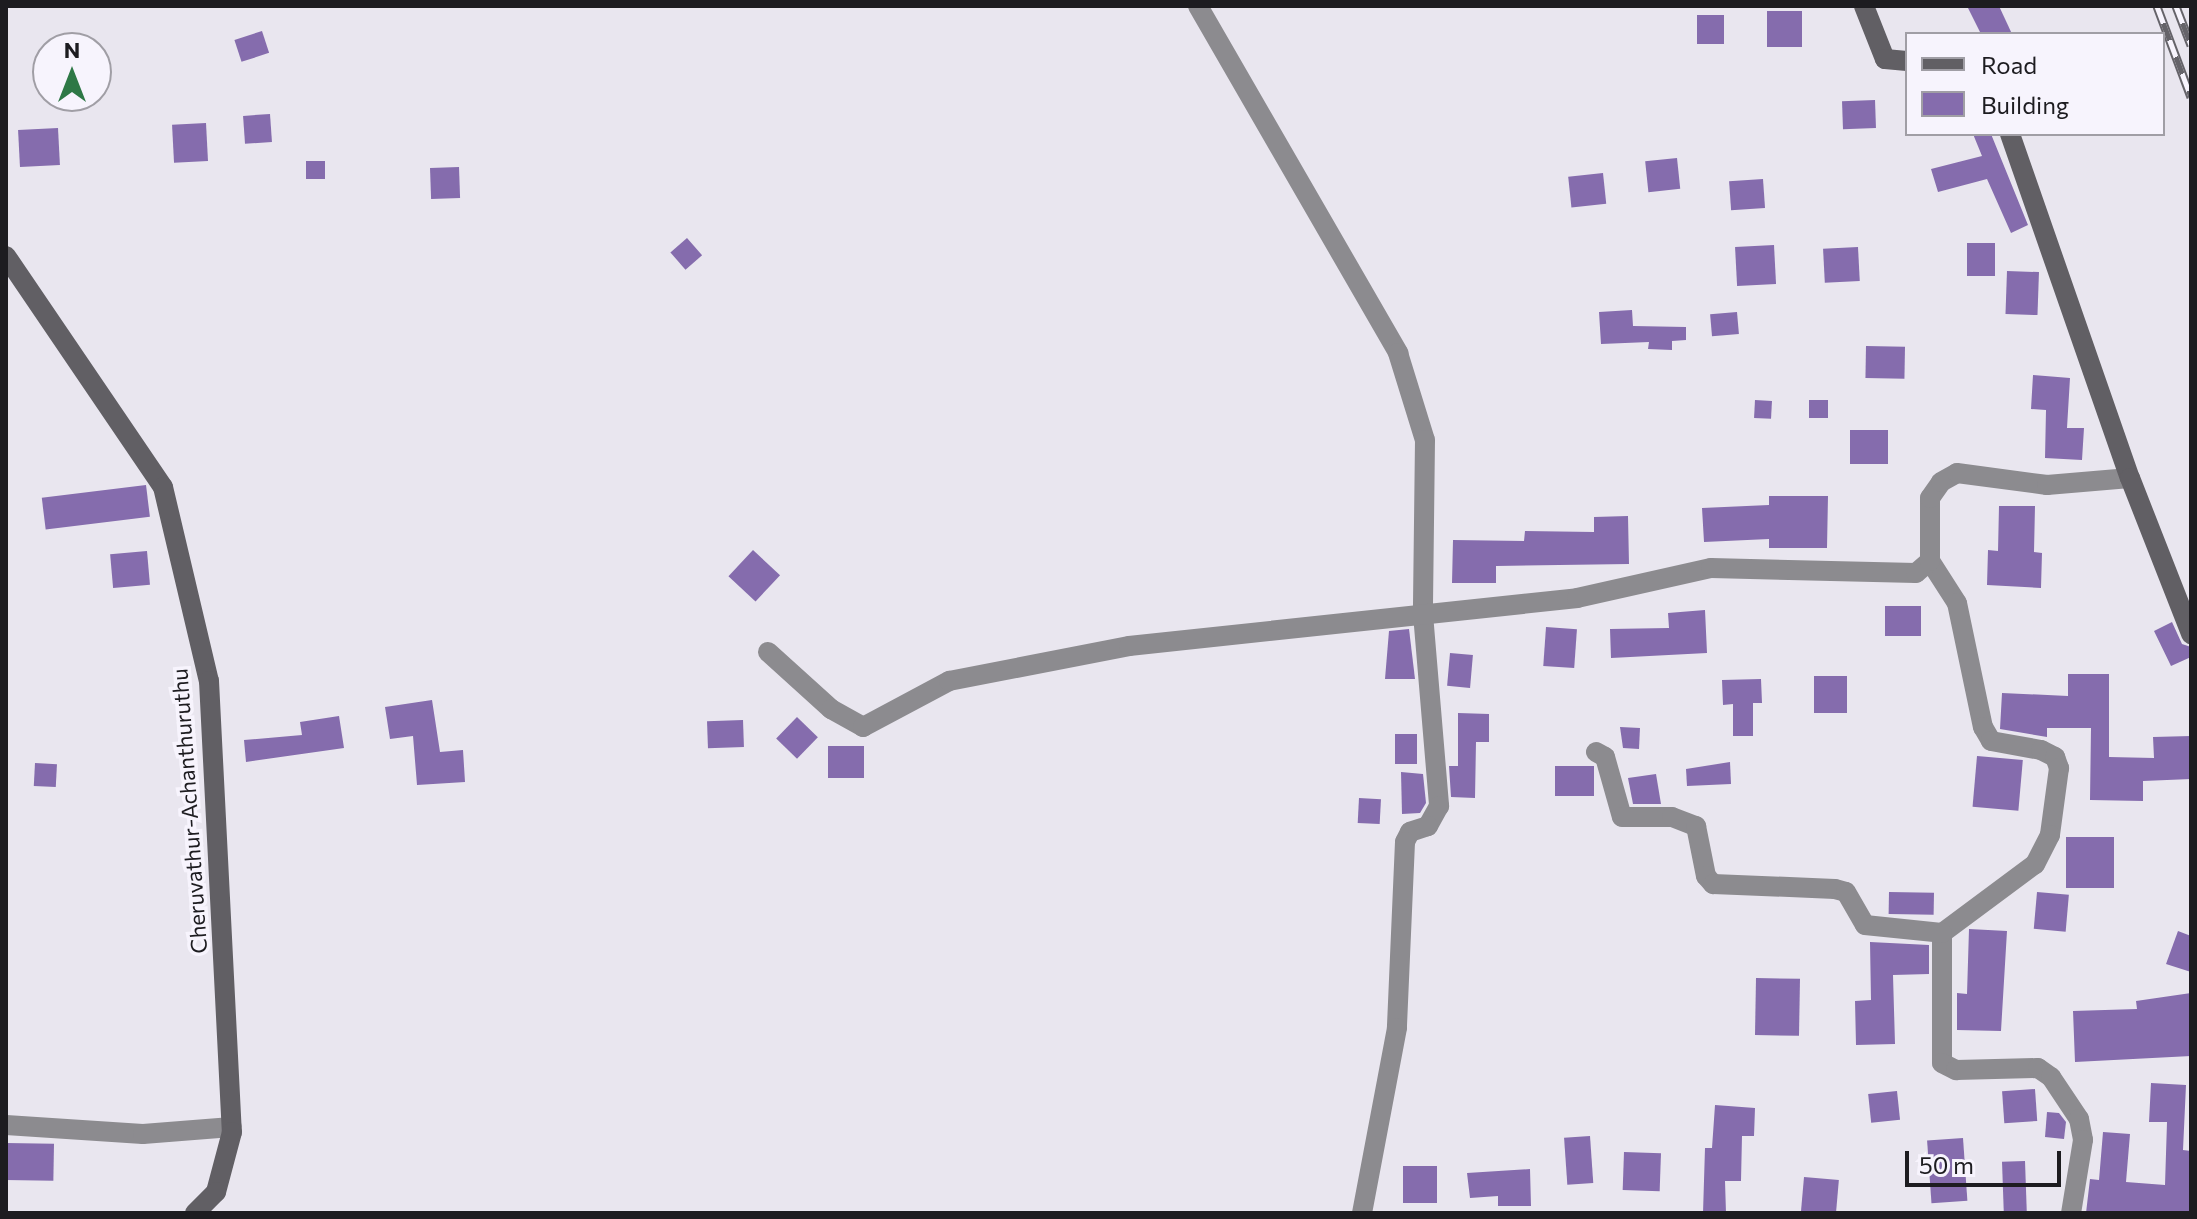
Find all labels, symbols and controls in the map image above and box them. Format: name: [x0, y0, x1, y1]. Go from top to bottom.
north arrow: [32, 32, 112, 112]
legend: [1905, 32, 2165, 136]
text: N: [64, 36, 80, 63]
text: Road: [1981, 50, 2037, 79]
text: Building: [1981, 90, 2069, 119]
street label: Cheruvathur-Achanthuruthu: [166, 668, 212, 954]
scale bar: [1909, 1135, 2065, 1185]
text: 50 m: [1919, 1150, 1974, 1179]

